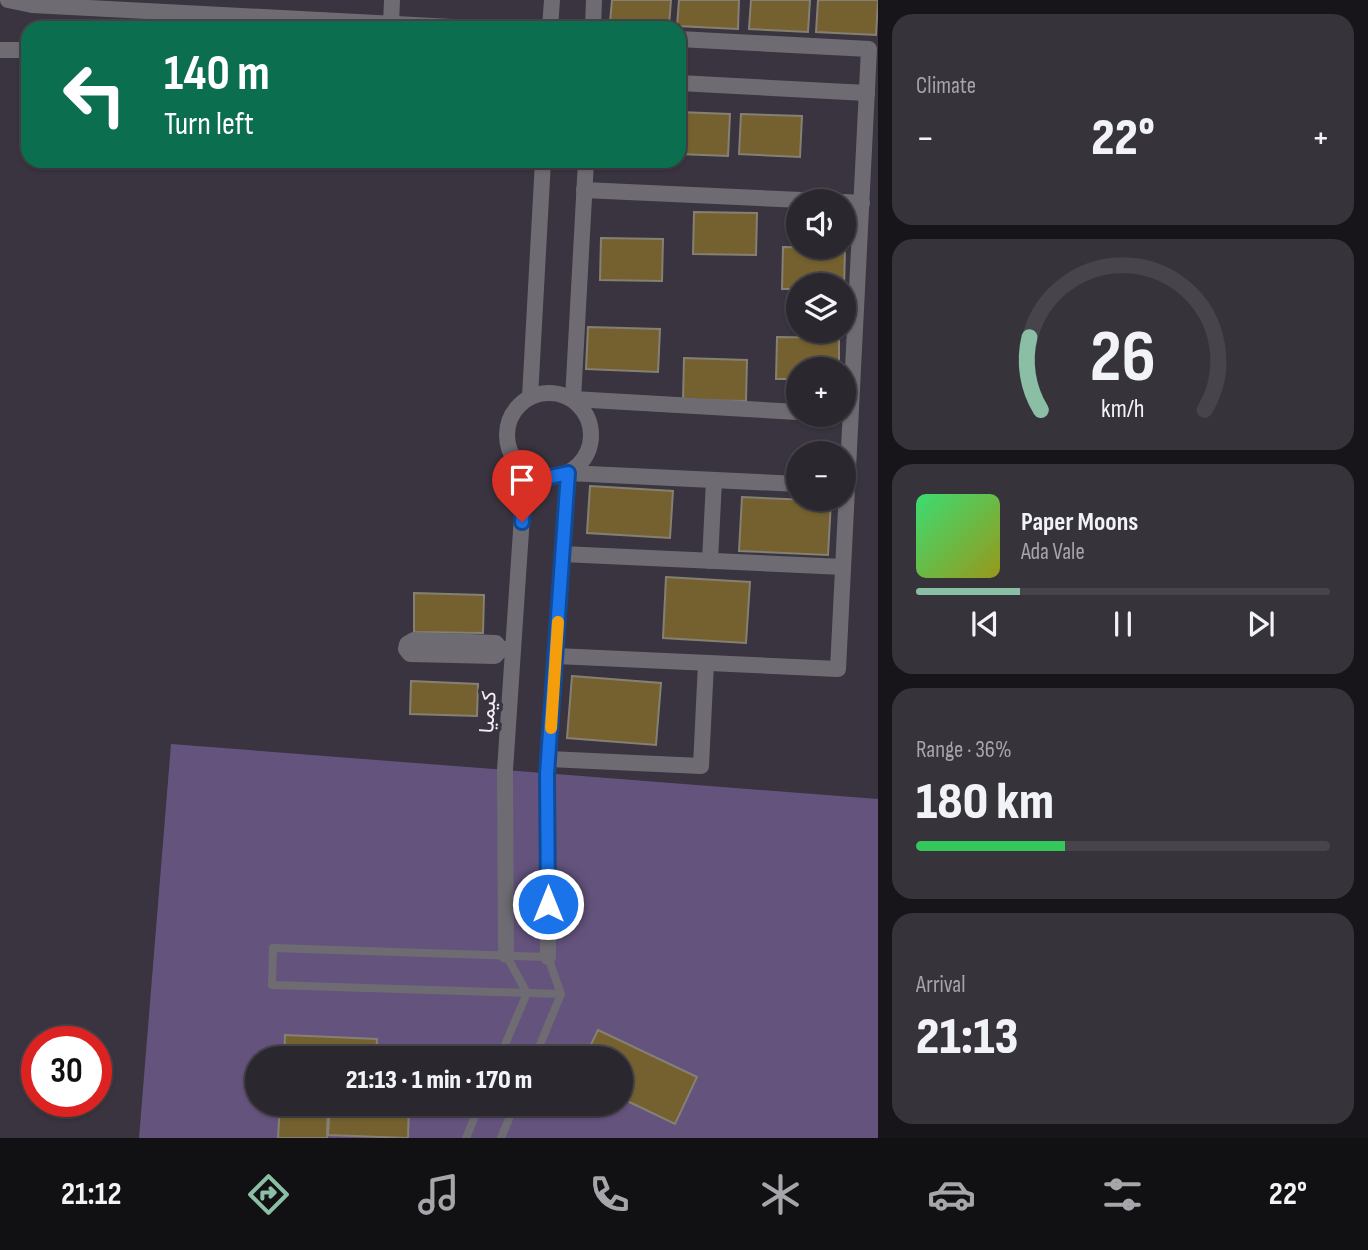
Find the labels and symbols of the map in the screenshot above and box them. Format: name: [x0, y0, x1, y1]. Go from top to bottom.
pin: [492, 450, 552, 522]
street label: کیمیا: [474, 690, 502, 734]
position arrow: [511, 867, 585, 941]
speed limit sign: 30: [21, 1026, 112, 1117]

